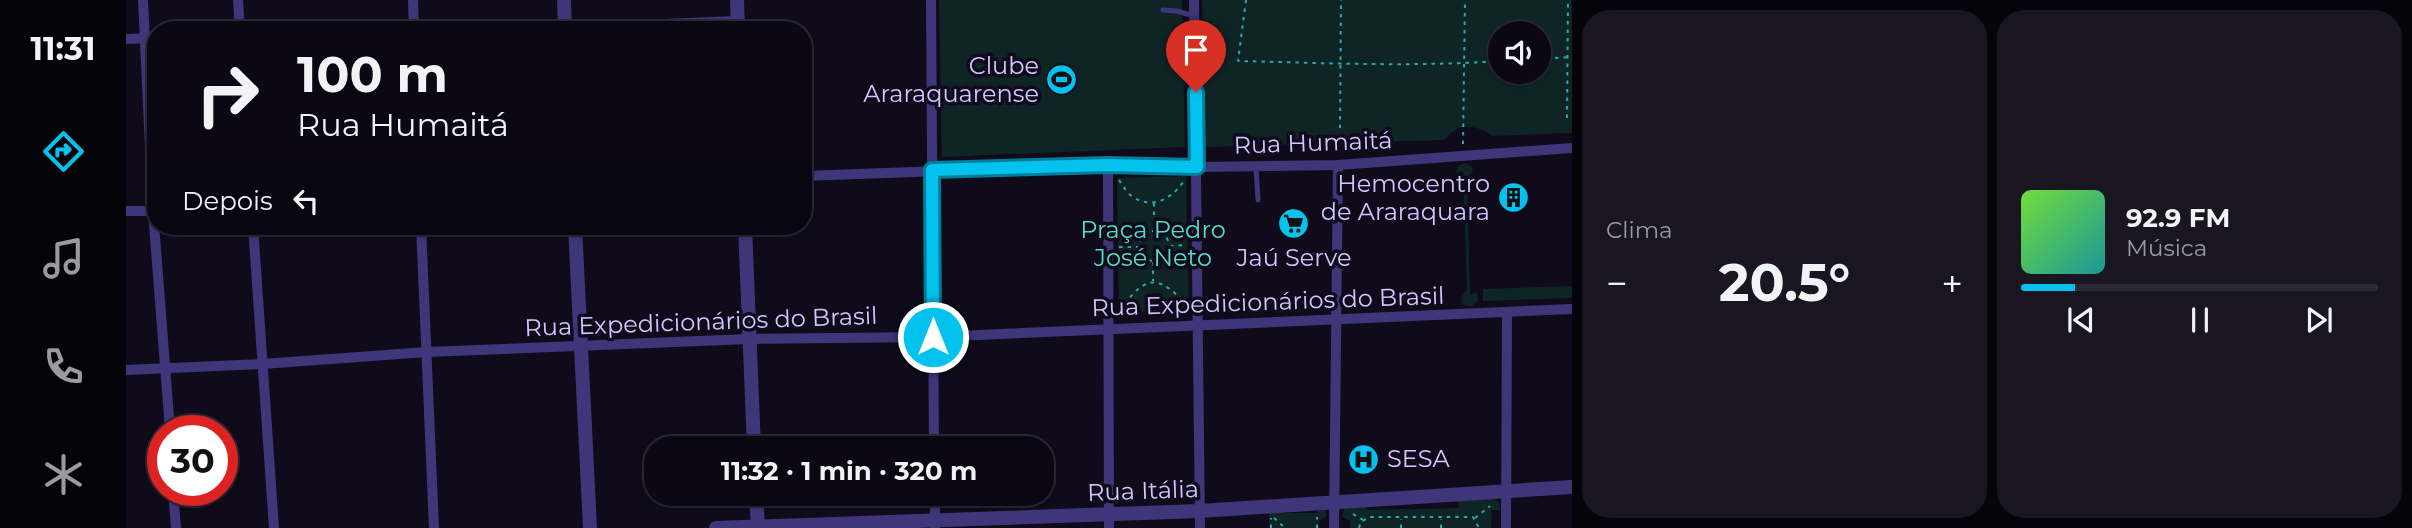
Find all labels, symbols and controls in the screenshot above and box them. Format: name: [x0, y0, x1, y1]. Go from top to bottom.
pin: [1166, 20, 1226, 92]
map controls: [1488, 21, 1551, 84]
button: sound: [1488, 21, 1551, 84]
text: 11:31: [31, 29, 95, 68]
icon: arrive: [1177, 31, 1215, 69]
text: 100 m: [297, 45, 448, 104]
icon: right: [182, 49, 273, 140]
place label: Clube Araraquarense: [863, 51, 1039, 108]
sports icon: Clube Araraquarense: [1045, 63, 1079, 97]
text: Rua Humaitá: [297, 105, 509, 144]
street label: Rua Humaitá: [1233, 125, 1393, 160]
icon: directions: [39, 127, 88, 176]
place label: Hemocentro de Araraquara: [1321, 169, 1490, 226]
building icon: Hemocentro de Araraquara: [1496, 181, 1530, 215]
icon: left: [287, 182, 325, 220]
text: Depois: [182, 185, 273, 217]
text: 92.9 FM: [2126, 202, 2230, 234]
supermarket icon: Jaú Serve: [1277, 207, 1311, 241]
park label: Praça Pedro José Neto: [1080, 215, 1226, 272]
text: Clima: [1606, 216, 1673, 244]
icon: music: [39, 234, 88, 283]
text: Música: [2126, 234, 2207, 262]
place label: Jaú Serve: [1236, 243, 1351, 272]
text: 20.5°: [1719, 251, 1850, 314]
text: −: [1606, 260, 1628, 307]
text: +: [1941, 260, 1963, 307]
street label: Rua Expedicionários do Brasil: [1091, 281, 1445, 322]
position arrow: [896, 300, 970, 374]
street label: Rua Expedicionários do Brasil: [524, 301, 878, 342]
icon: previous: [2062, 301, 2100, 339]
icon: pause: [2181, 301, 2219, 339]
icon: next: [2300, 301, 2338, 339]
icon: phone: [39, 342, 88, 391]
speed limit sign: 30: [147, 415, 238, 506]
hospital icon: SESA: [1347, 442, 1381, 476]
place label: SESA: [1387, 444, 1451, 473]
icon: climate: [39, 450, 88, 499]
text: 11:32 · 1 min · 320 m: [721, 455, 977, 487]
street label: Rua Itália: [1087, 474, 1199, 507]

